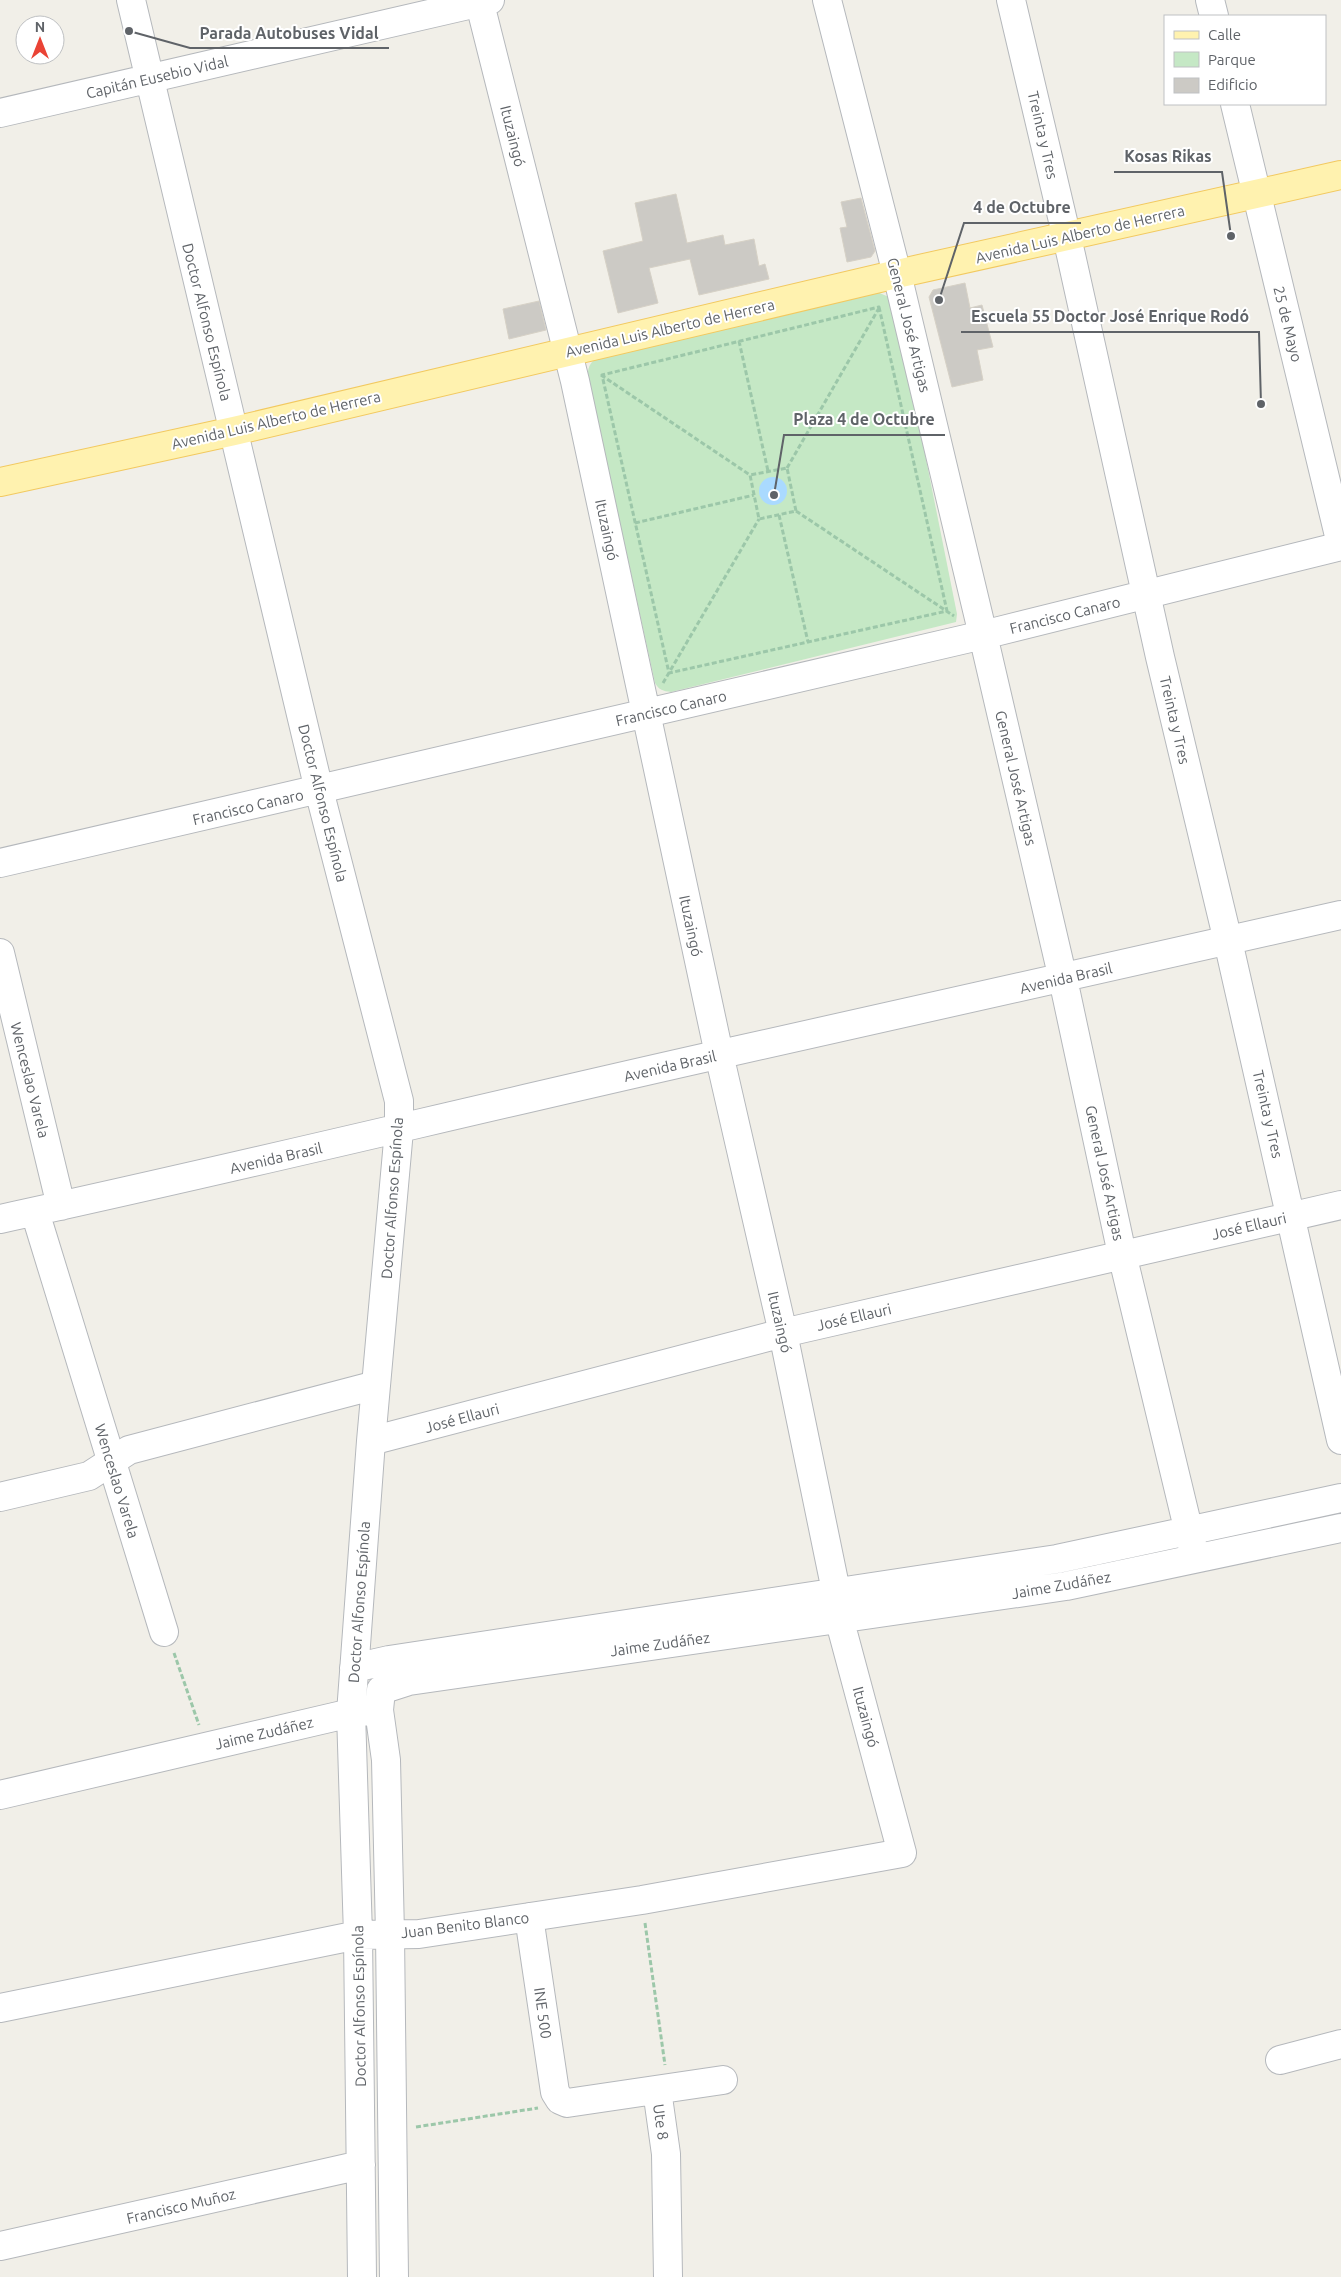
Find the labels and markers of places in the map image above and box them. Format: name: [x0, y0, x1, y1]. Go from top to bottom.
callout: Parada Autobuses Vidal: [190, 17, 389, 48]
callout: Kosas Rikas: [1114, 141, 1222, 172]
callout: 4 de Octubre: [964, 192, 1081, 223]
callout: Escuela 55 Doctor José Enrique Rodó: [961, 301, 1259, 332]
callout: Plaza 4 de Octubre: [784, 404, 945, 435]

